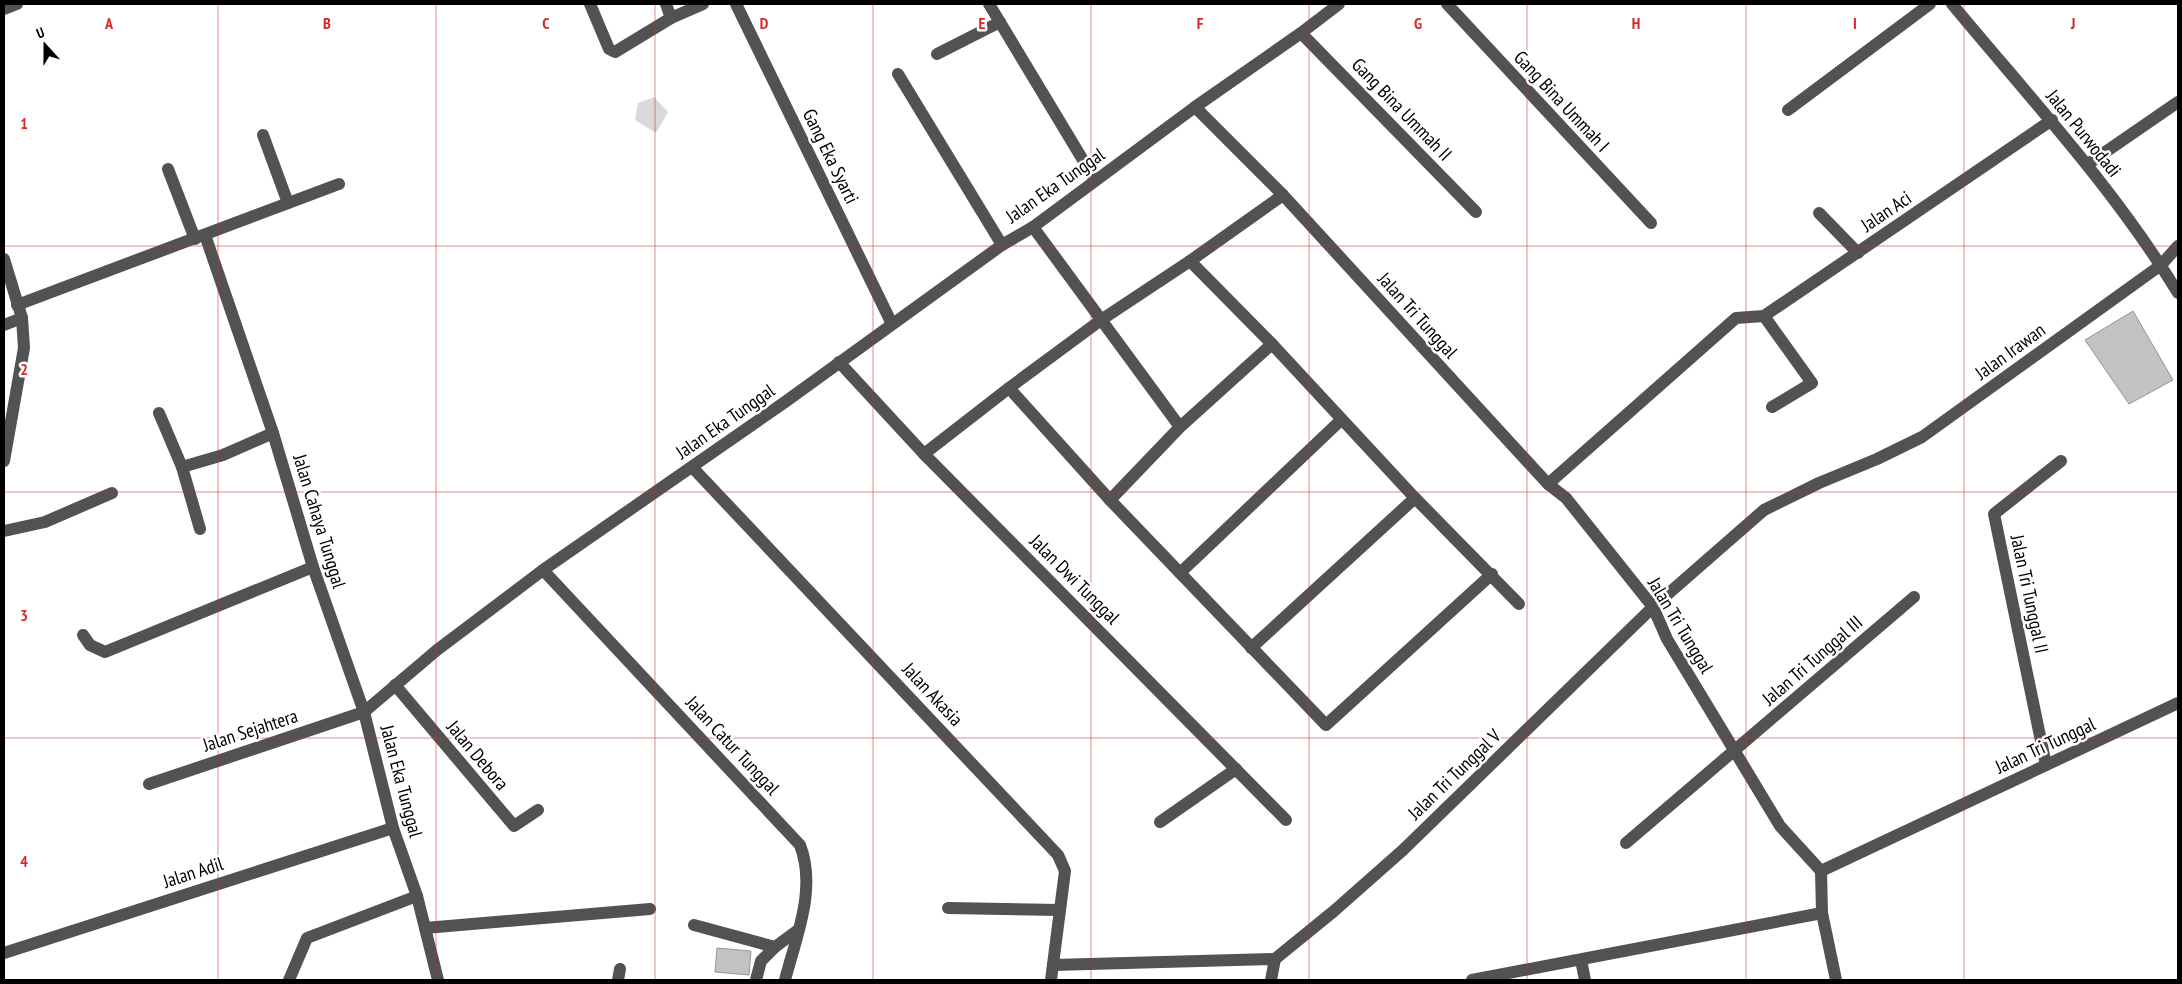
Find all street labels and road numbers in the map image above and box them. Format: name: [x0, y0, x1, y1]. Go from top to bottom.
street label: Gang Bina Ummah I: [1509, 45, 1615, 157]
street label: Gang Bina Ummah II: [1347, 52, 1457, 166]
street label: Jalan Purwodadi: [2041, 84, 2127, 182]
street label: Gang Eka Syarti: [798, 105, 864, 207]
street label: Jalan Eka Tunggal: [1000, 142, 1110, 228]
street label: Jalan Aci: [1855, 185, 1916, 237]
street label: Jalan Tri Tunggal: [1372, 266, 1463, 363]
street label: Jalan Irawan: [1969, 317, 2050, 385]
street label: Jalan Eka Tunggal: [670, 378, 780, 464]
street label: Jalan Cahaya Tunggal: [288, 450, 352, 591]
street label: Jalan Dwi Tunggal: [1024, 528, 1125, 629]
street label: Jalan Tri Tunggal II: [2006, 532, 2054, 655]
street label: Jalan Tri Tunggal: [1642, 572, 1719, 678]
street label: Jalan Tri Tunggal III: [1756, 610, 1867, 711]
street label: Jalan Akasia: [897, 656, 968, 731]
street label: Jalan Catur Tunggal: [680, 690, 785, 800]
street label: Jalan Sejahtera: [199, 703, 300, 757]
street label: Jalan Tri Tunggal: [1990, 711, 2099, 779]
street label: Jalan Debora: [441, 714, 514, 795]
street label: Jalan Eka Tunggal: [375, 721, 429, 840]
street label: Jalan Tri Tunggal V: [1402, 724, 1506, 825]
street label: Jalan Adil: [159, 851, 227, 893]

